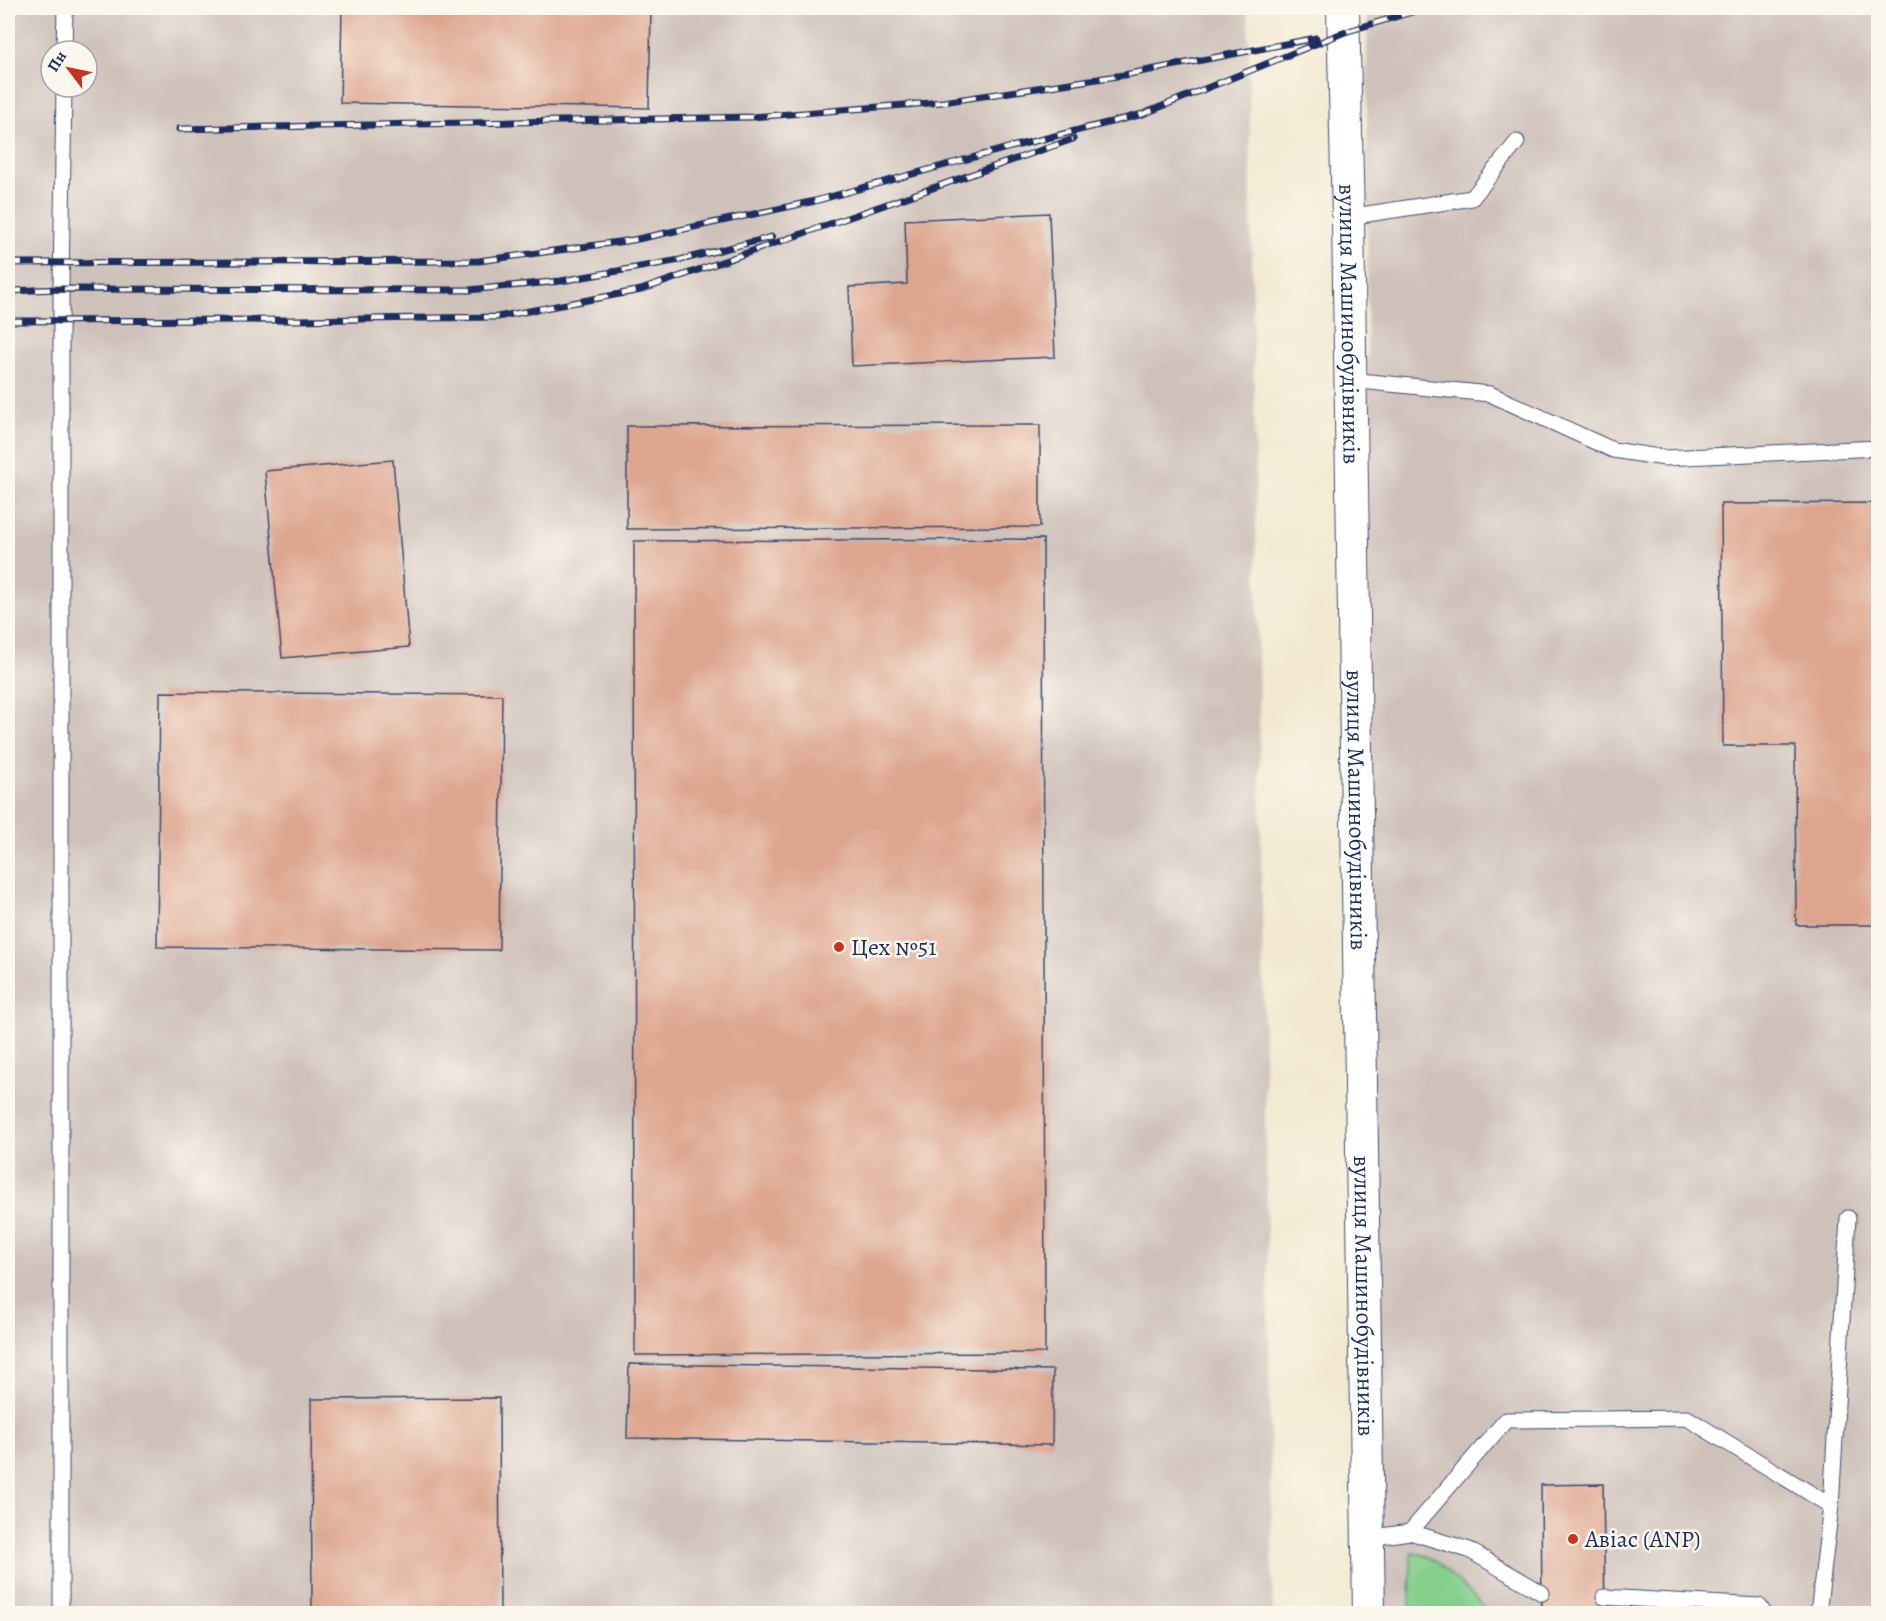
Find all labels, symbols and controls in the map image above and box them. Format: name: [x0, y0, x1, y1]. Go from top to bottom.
north arrow: [39, 39, 99, 99]
text: Пн: [42, 47, 72, 76]
street label: вулиця Машинобудівників: [1331, 183, 1368, 465]
street label: вулиця Машинобудівників: [1339, 669, 1375, 951]
place label: Цех №51: [851, 931, 936, 963]
marker: Цех №51: [832, 940, 846, 954]
street label: вулиця Машинобудівників: [1346, 1155, 1382, 1436]
place label: Авіас (ANP): [1584, 1523, 1701, 1555]
marker: Авіас (ANP): [1566, 1532, 1580, 1546]

